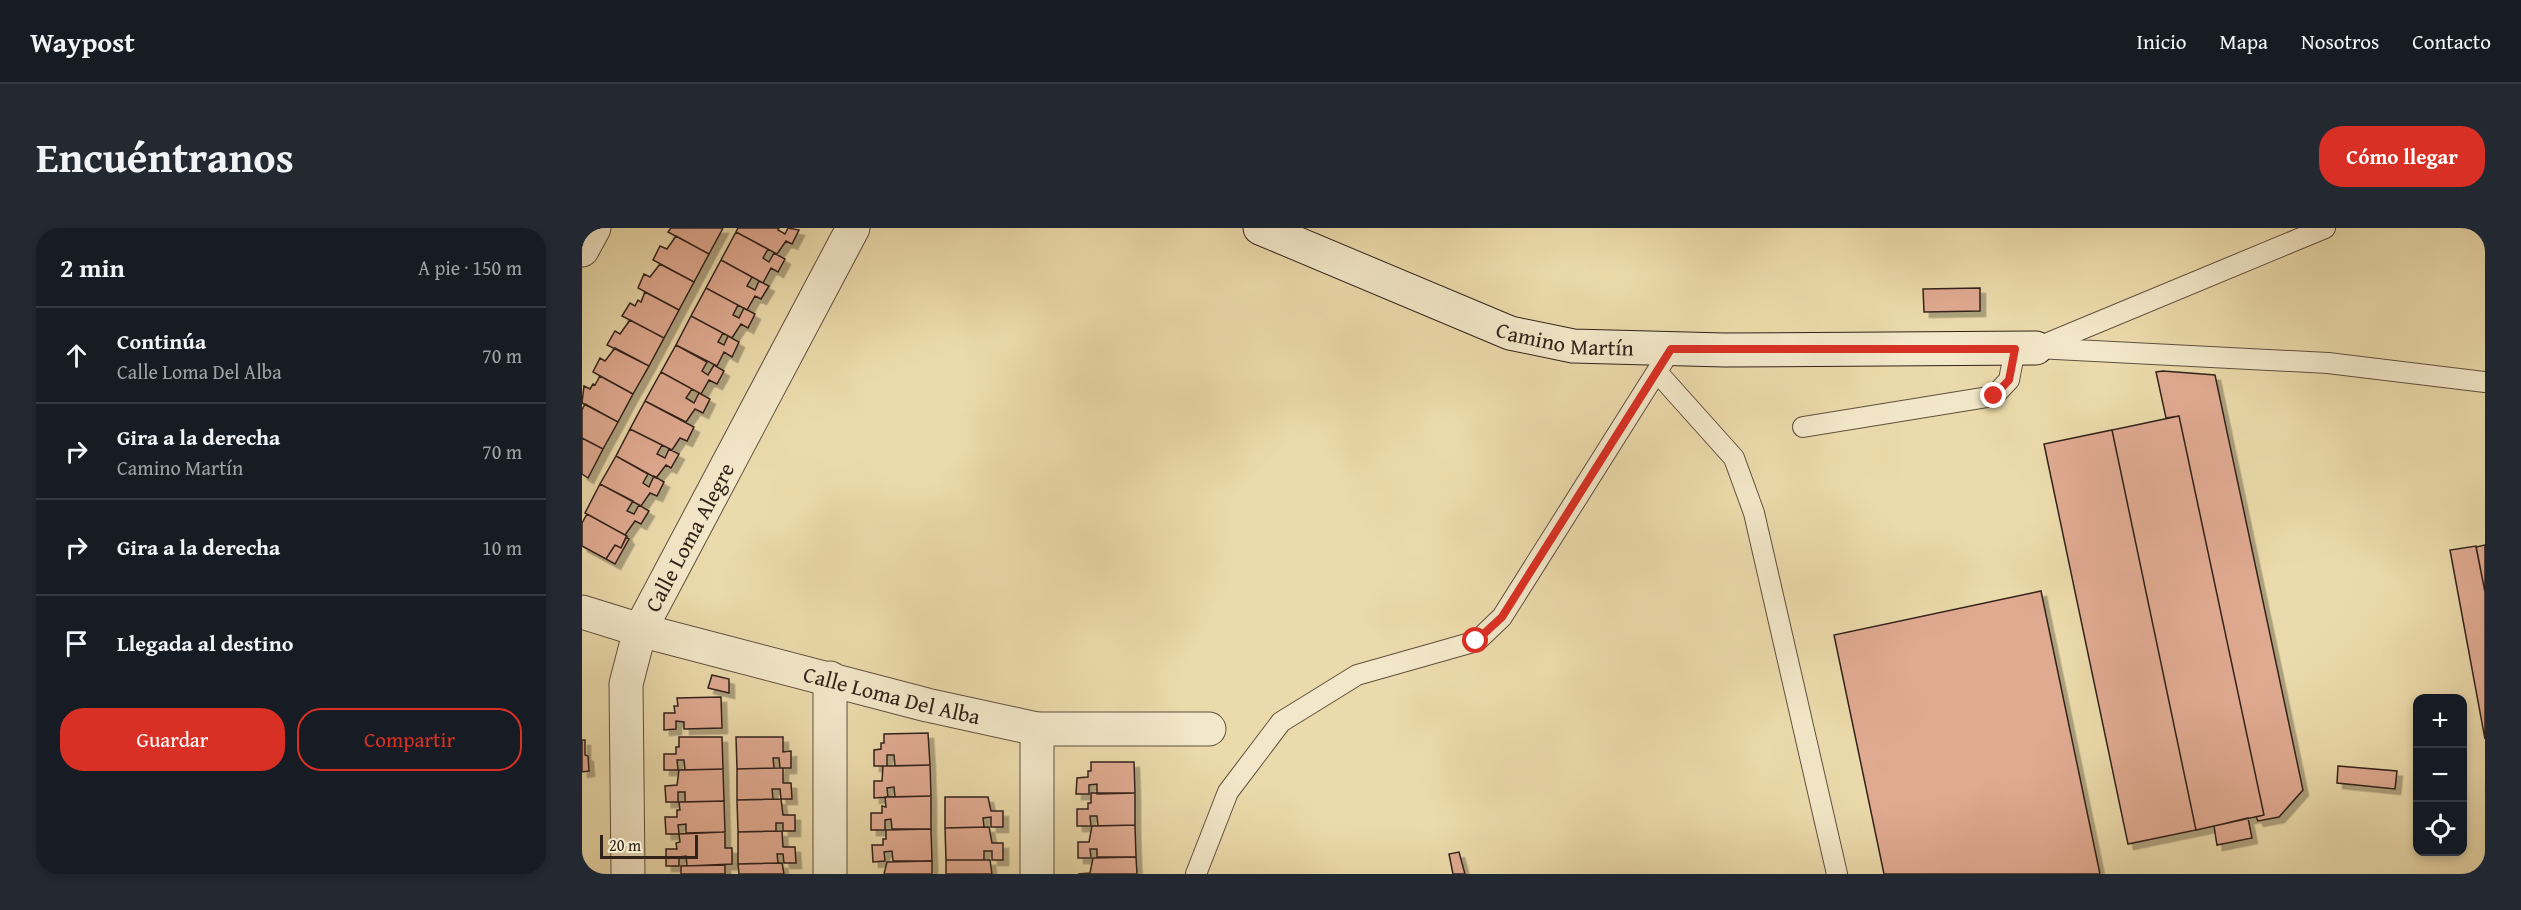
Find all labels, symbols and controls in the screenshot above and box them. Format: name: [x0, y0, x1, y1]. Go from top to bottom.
text: Waypost: [30, 21, 135, 62]
text: Inicio: [2137, 26, 2187, 57]
text: Mapa: [2220, 26, 2268, 57]
text: Nosotros: [2301, 26, 2379, 57]
text: Contacto: [2412, 26, 2491, 57]
text: Encuéntranos: [36, 126, 294, 187]
button: Cómo llegar: [2319, 126, 2485, 187]
text: 2 min: [60, 248, 125, 287]
text: A pie · 150 m: [418, 253, 522, 282]
street label: Camino Martín: [1491, 313, 1635, 364]
text: Continúa: [117, 325, 206, 357]
icon: ahead: [60, 339, 93, 372]
text: 70 m: [482, 341, 522, 370]
text: Calle Loma Del Alba: [117, 357, 282, 386]
route end: [1980, 382, 2006, 408]
text: Gira a la derecha: [117, 421, 280, 453]
icon: right: [60, 435, 93, 468]
text: 70 m: [482, 437, 522, 466]
text: Camino Martín: [117, 453, 243, 482]
street label: Calle Loma Alegre: [636, 457, 742, 617]
icon: right: [60, 531, 93, 564]
text: Gira a la derecha: [117, 531, 280, 563]
text: 10 m: [482, 533, 522, 562]
icon: arrive: [60, 627, 93, 660]
text: Llegada al destino: [117, 627, 293, 659]
route start: [1462, 627, 1488, 653]
street label: Calle Loma Del Alba: [800, 657, 984, 732]
map controls: [2413, 694, 2467, 856]
button: +: [2413, 694, 2467, 748]
button: Guardar: [60, 708, 285, 771]
button: Compartir: [297, 708, 522, 771]
button: −: [2413, 748, 2467, 802]
button: locate: [2413, 802, 2467, 856]
scale bar: [600, 832, 698, 860]
text: 20 m: [609, 833, 641, 857]

